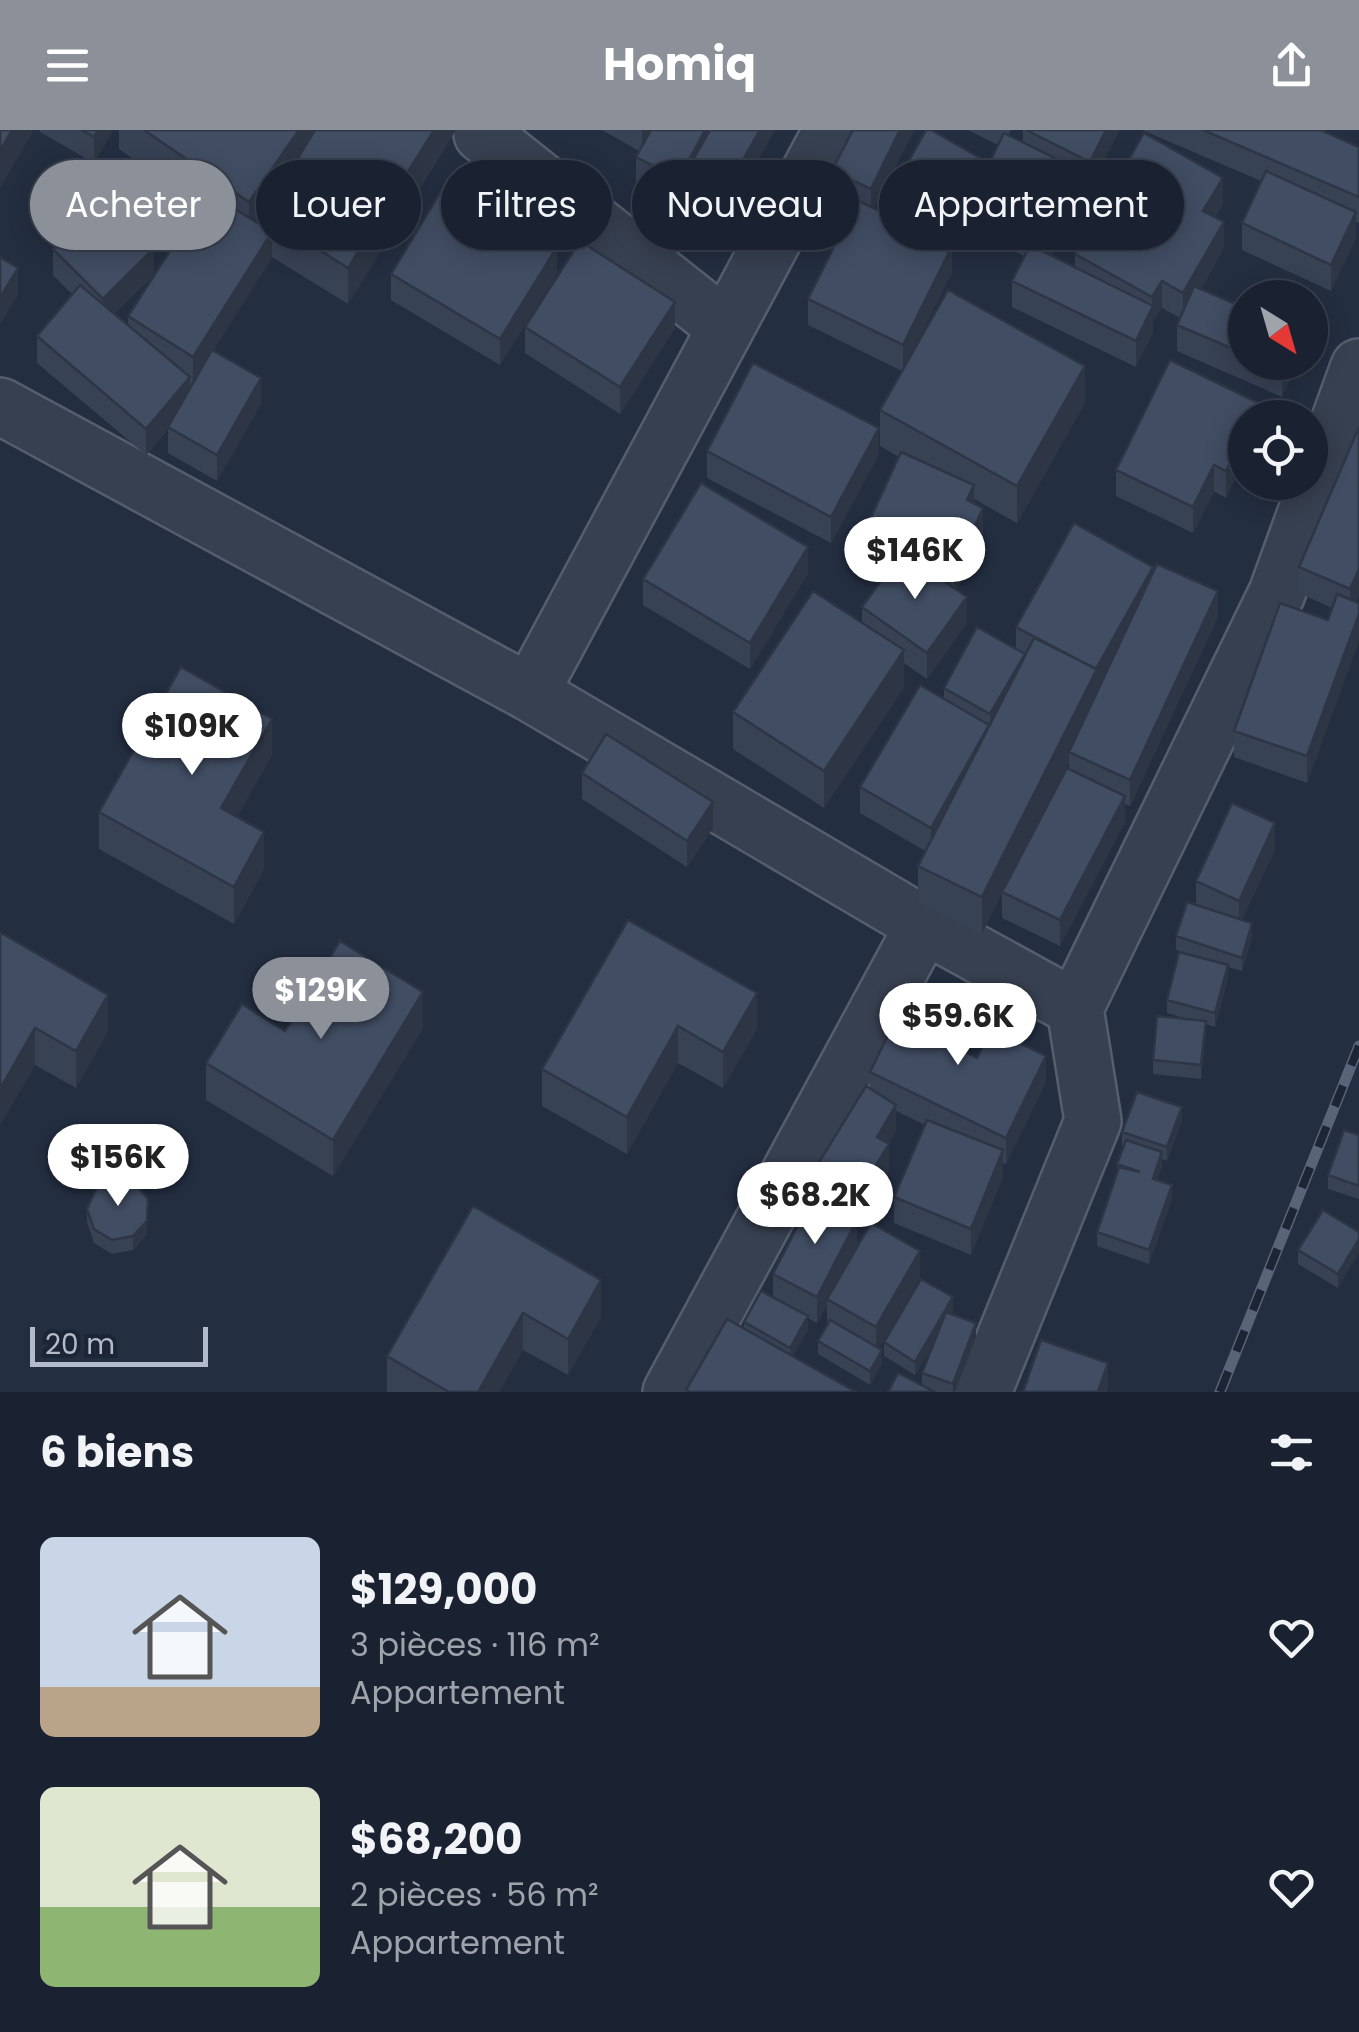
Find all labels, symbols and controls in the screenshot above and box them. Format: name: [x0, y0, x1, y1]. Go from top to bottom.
text: Homiq: [603, 33, 756, 96]
icon: menu: [40, 38, 95, 93]
icon: share: [1264, 38, 1319, 93]
chip: Acheter: [30, 160, 236, 250]
chip: Louer: [256, 160, 421, 250]
chip: Filtres: [441, 160, 612, 250]
chip: Nouveau: [632, 160, 859, 250]
chip: Appartement: [879, 160, 1184, 250]
north arrow: [1228, 280, 1328, 380]
map controls: [1228, 280, 1328, 500]
button: locate: [1228, 400, 1328, 500]
pin: $146K: [845, 517, 985, 602]
text: $146K: [866, 527, 964, 572]
pin: $109K: [122, 693, 262, 778]
text: $109K: [144, 703, 240, 748]
pin: $129K: [251, 957, 391, 1042]
text: $129K: [274, 967, 368, 1012]
pin: $59.6K: [877, 983, 1039, 1068]
text: $59.6K: [901, 993, 1015, 1038]
pin: $156K: [48, 1124, 188, 1209]
text: $156K: [70, 1134, 166, 1179]
pin: $68.2K: [734, 1162, 896, 1247]
text: $68.2K: [759, 1172, 871, 1217]
scale bar: [30, 1322, 208, 1366]
text: 20 m: [45, 1325, 115, 1364]
text: 6 biens: [40, 1423, 194, 1482]
icon: filters: [1264, 1425, 1319, 1480]
text: $129,000: [350, 1560, 537, 1619]
icon: home: [120, 1577, 240, 1697]
icon: heart: [1264, 1610, 1319, 1665]
text: 3 pièces · 116 m²: [350, 1622, 599, 1667]
text: Appartement: [350, 1670, 565, 1715]
text: $68,200: [350, 1810, 522, 1869]
icon: home: [120, 1827, 240, 1947]
icon: heart: [1264, 1860, 1319, 1915]
text: 2 pièces · 56 m²: [350, 1872, 599, 1917]
text: Appartement: [350, 1920, 565, 1965]

